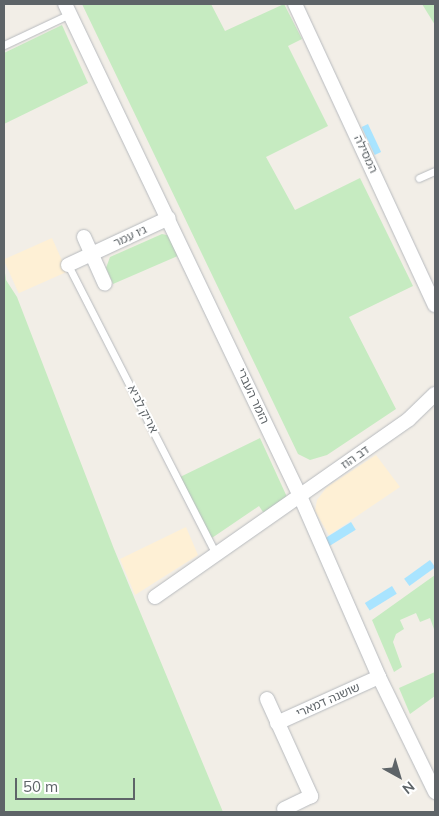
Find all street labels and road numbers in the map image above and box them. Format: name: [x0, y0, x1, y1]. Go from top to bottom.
street label: המסילה: [351, 133, 381, 175]
street label: ג׳ו עמר: [111, 222, 149, 250]
street label: הזמר העברי: [234, 366, 272, 426]
street label: אריק לביא: [125, 383, 161, 435]
street label: דב הוז: [338, 442, 372, 472]
street label: שושנה דמארי: [294, 680, 362, 720]

